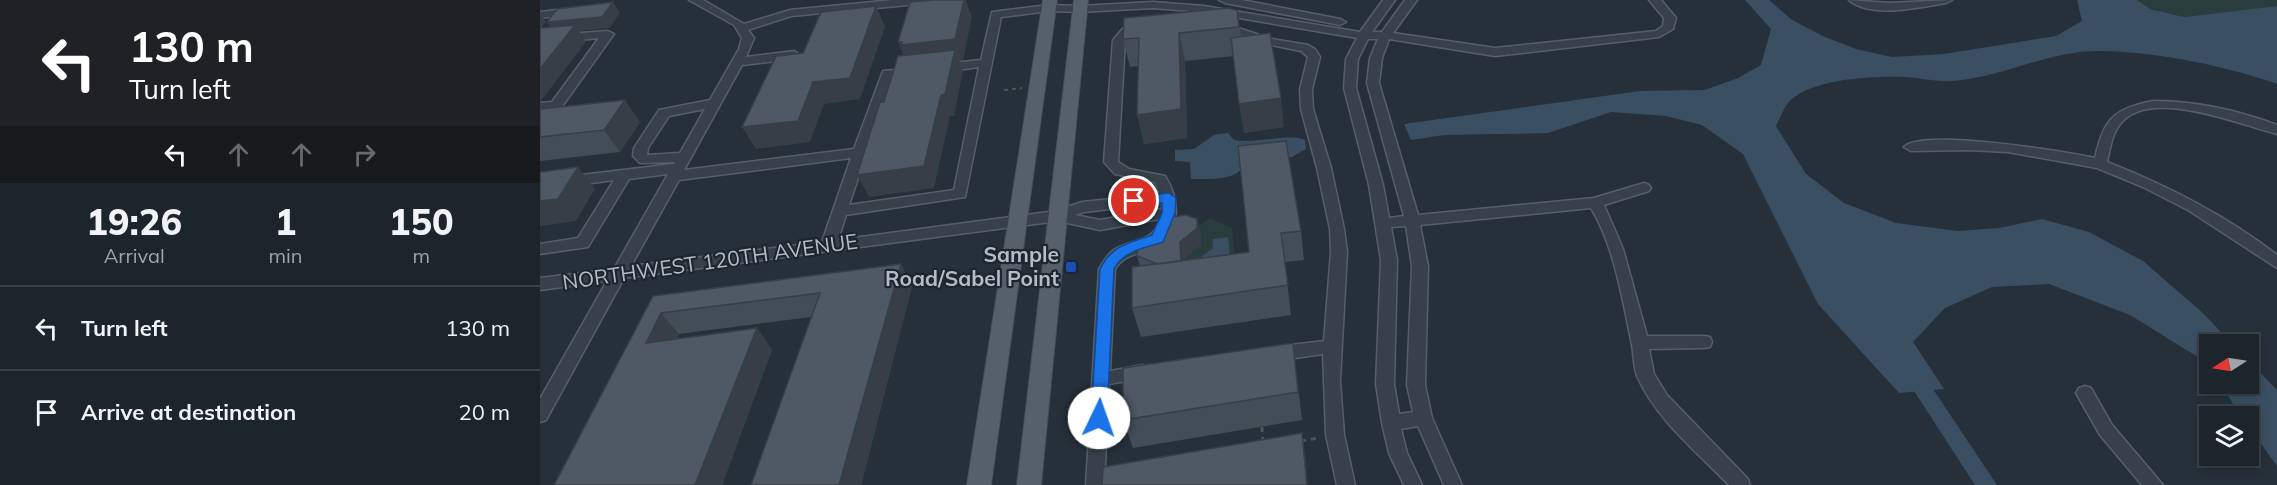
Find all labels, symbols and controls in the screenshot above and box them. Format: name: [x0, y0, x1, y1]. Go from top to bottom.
text: 130 m: [129, 20, 254, 73]
icon: left: [30, 24, 108, 102]
text: Turn left: [129, 72, 231, 106]
icon: left: [159, 138, 192, 171]
icon: ahead: [222, 138, 255, 171]
icon: ahead: [285, 138, 318, 171]
icon: right: [348, 138, 381, 171]
pin: [1108, 175, 1159, 226]
icon: arrive: [1117, 184, 1150, 217]
text: 19:26: [86, 199, 182, 244]
text: 1: [275, 199, 296, 244]
text: 150: [389, 199, 454, 244]
street label: NORTHWEST 120TH AVENUE: [561, 227, 859, 295]
place label: Sample Road/Sabel Point: [885, 241, 1059, 291]
text: Arrival: [104, 243, 165, 268]
text: min: [268, 243, 303, 268]
text: m: [412, 243, 430, 268]
marker: Sample Road/Sabel Point: [1064, 260, 1078, 274]
icon: left: [30, 312, 63, 345]
text: Turn left: [81, 314, 168, 342]
text: 130 m: [445, 314, 510, 342]
north arrow: [2199, 334, 2259, 394]
map controls: [2199, 334, 2259, 466]
position arrow: [1067, 386, 1131, 450]
icon: arrive: [30, 396, 63, 429]
text: Arrive at destination: [81, 398, 296, 426]
text: 20 m: [459, 398, 510, 426]
button: layers: [2199, 406, 2259, 466]

